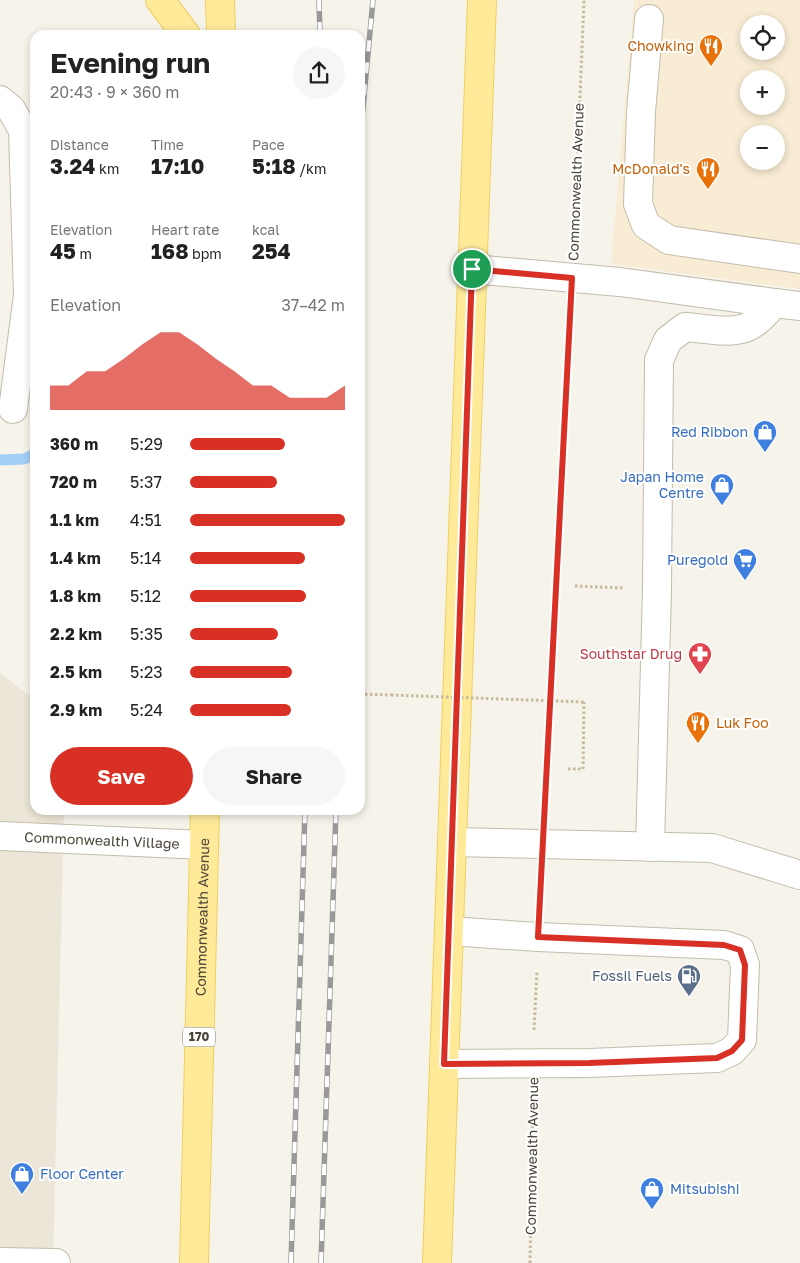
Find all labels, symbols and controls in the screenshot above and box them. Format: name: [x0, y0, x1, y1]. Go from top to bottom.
map controls: [740, 15, 785, 170]
button: locate: [740, 15, 785, 60]
restaurant icon: Chowking: [698, 33, 724, 67]
place label: Chowking: [627, 37, 694, 54]
text: Evening run: [50, 46, 210, 79]
button: share: [293, 47, 345, 99]
button: +: [740, 70, 785, 115]
text: 20:43 · 9 × 360 m: [50, 82, 180, 102]
street label: Commonwealth Avenue: [564, 103, 587, 261]
button: −: [740, 125, 785, 170]
text: Distance: [50, 136, 109, 153]
text: Time: [151, 136, 184, 153]
text: Pace: [252, 136, 285, 153]
text: 3.24: [50, 153, 95, 179]
text: 17:10: [151, 153, 204, 179]
text: 5:18: [252, 153, 296, 179]
restaurant icon: McDonald's: [695, 156, 721, 190]
text: km: [95, 160, 119, 177]
text: /km: [296, 160, 326, 177]
place label: McDonald's: [612, 160, 690, 177]
text: Elevation: [50, 221, 112, 238]
text: Heart rate: [151, 221, 219, 238]
text: kcal: [252, 221, 280, 238]
text: 45: [50, 238, 76, 264]
text: 168: [151, 238, 189, 264]
text: 254: [252, 238, 291, 264]
text: m: [76, 245, 92, 262]
text: bpm: [189, 245, 222, 262]
pin: [451, 248, 493, 290]
icon: arrive: [458, 255, 486, 283]
text: Elevation: [50, 295, 121, 315]
text: 37–42 m: [281, 295, 345, 315]
shop icon: Red Ribbon: [752, 419, 778, 453]
place label: Red Ribbon: [671, 423, 748, 440]
text: 360 m: [50, 434, 98, 454]
text: 5:29: [130, 434, 163, 454]
place label: Japan Home Centre: [620, 468, 704, 501]
text: 720 m: [50, 472, 97, 492]
text: 5:37: [130, 472, 162, 492]
shop icon: Japan Home Centre: [709, 472, 735, 506]
text: 1.1 km: [50, 510, 99, 530]
text: 4:51: [130, 510, 162, 530]
supermarket icon: Puregold: [732, 547, 758, 581]
text: 1.4 km: [50, 548, 101, 568]
text: 5:14: [130, 548, 162, 568]
place label: Puregold: [667, 551, 728, 568]
text: 1.8 km: [50, 586, 101, 606]
text: 5:12: [130, 586, 161, 606]
text: 2.2 km: [50, 624, 102, 644]
text: 5:35: [130, 624, 163, 644]
pharmacy icon: Southstar Drug: [687, 641, 713, 675]
place label: Southstar Drug: [580, 645, 682, 662]
text: 2.5 km: [50, 662, 102, 682]
text: 5:23: [130, 662, 163, 682]
text: 2.9 km: [50, 700, 102, 720]
text: 5:24: [130, 700, 163, 720]
restaurant icon: Luk Foo: [685, 710, 711, 744]
place label: Luk Foo: [716, 714, 769, 731]
button: Save: [50, 747, 193, 805]
button: Share: [203, 747, 345, 805]
street label: Commonwealth Village: [24, 828, 180, 852]
street label: Commonwealth Avenue: [191, 838, 212, 996]
fuel station icon: Fossil Fuels: [676, 963, 702, 997]
place label: Fossil Fuels: [592, 967, 672, 984]
road number: 170: [183, 1028, 215, 1046]
street label: Commonwealth Avenue: [522, 1077, 541, 1235]
shop icon: Floor Center: [9, 1161, 35, 1195]
place label: Floor Center: [40, 1165, 124, 1182]
shop icon: Mitsubishi: [639, 1176, 665, 1210]
place label: Mitsubishi: [670, 1180, 739, 1197]

